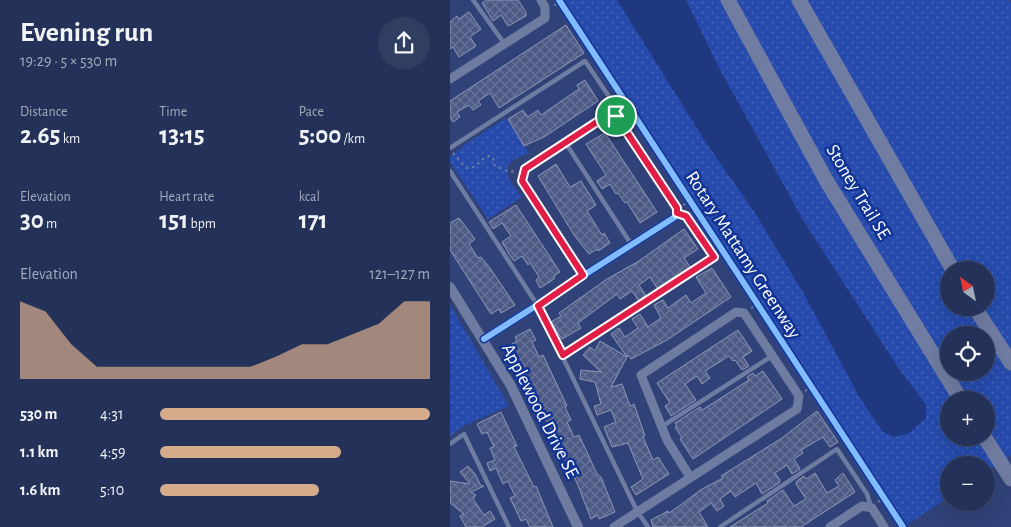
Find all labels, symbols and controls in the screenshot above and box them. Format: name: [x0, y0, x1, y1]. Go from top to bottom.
button: share: [378, 17, 430, 69]
text: Evening run: [20, 19, 153, 47]
text: 19:29 · 5 × 530 m: [20, 53, 117, 69]
pin: [595, 95, 637, 137]
icon: arrive: [602, 102, 630, 130]
text: Distance: [20, 105, 67, 119]
text: Time: [159, 105, 187, 119]
text: Pace: [299, 105, 324, 119]
text: 2.65: [20, 123, 60, 148]
text: 13:15: [159, 123, 205, 148]
text: 5:00: [299, 123, 341, 148]
text: km: [60, 132, 80, 146]
text: /km: [341, 132, 365, 146]
street label: Stoney Trail SE: [822, 141, 894, 243]
street label: Rotary Mattamy Greenway: [682, 168, 804, 342]
text: Elevation: [20, 190, 71, 204]
text: Heart rate: [159, 190, 214, 204]
text: kcal: [299, 190, 320, 204]
text: 30: [20, 208, 44, 233]
text: 151: [159, 208, 188, 233]
text: 171: [299, 208, 327, 233]
text: m: [44, 217, 57, 231]
text: bpm: [188, 217, 216, 231]
north arrow: [940, 261, 995, 316]
map controls: [940, 261, 995, 511]
text: Elevation: [20, 266, 78, 282]
text: 121–127 m: [369, 266, 430, 282]
button: locate: [940, 326, 995, 381]
street label: Applewood Drive SE: [498, 341, 582, 481]
button: +: [940, 391, 995, 446]
text: 530 m: [20, 406, 57, 422]
text: 4:31: [100, 406, 123, 422]
text: 1.1 km: [20, 444, 58, 460]
text: 4:59: [100, 444, 126, 460]
button: −: [940, 456, 995, 511]
text: 1.6 km: [20, 482, 60, 498]
text: 5:10: [100, 482, 124, 498]

